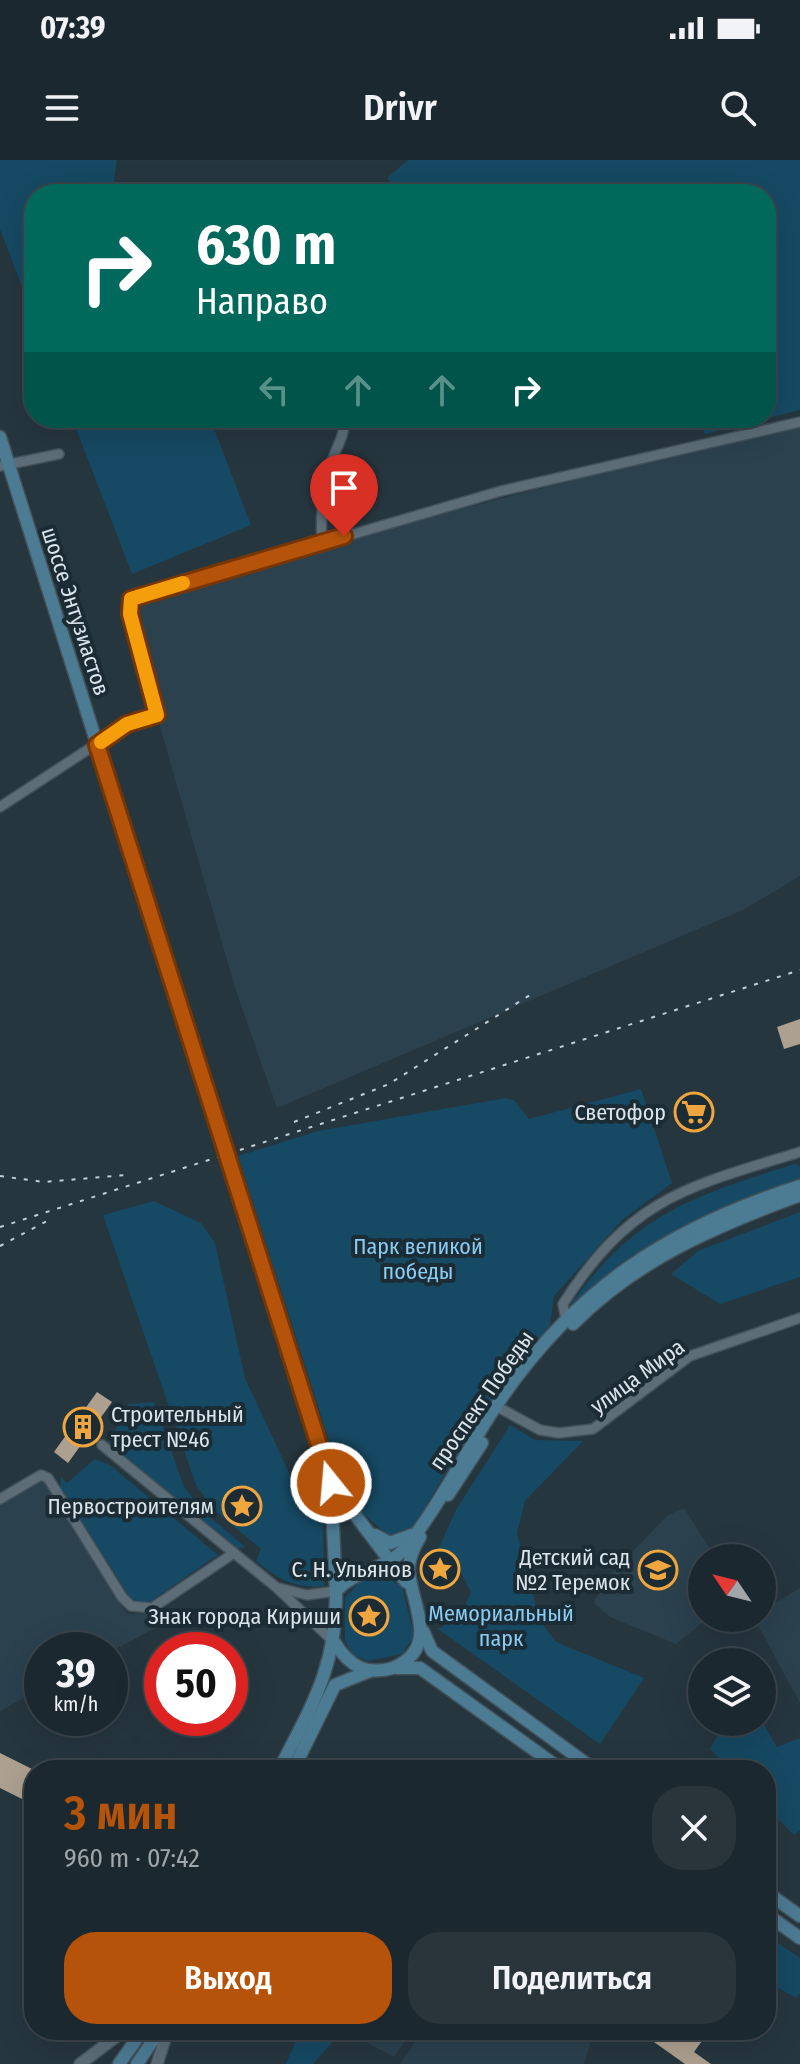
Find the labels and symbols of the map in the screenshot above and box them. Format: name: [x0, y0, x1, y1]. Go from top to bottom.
pin: [310, 454, 378, 536]
street label: шоссе Энтузиастов: [36, 524, 115, 699]
supermarket icon: Светофор: [673, 1091, 715, 1133]
place label: Светофор: [574, 1099, 666, 1126]
park label: Парк великой победы: [353, 1233, 483, 1285]
street label: проспект Победы: [423, 1325, 539, 1475]
street label: улица Мира: [585, 1333, 690, 1420]
place label: Строительный трест №46: [111, 1401, 244, 1453]
building icon: Строительный трест №46: [62, 1406, 104, 1448]
position arrow: [289, 1441, 373, 1525]
place icon: Первостроителям: [221, 1485, 263, 1527]
place label: Первостроителям: [48, 1493, 214, 1520]
place label: Детский сад №2 Теремок: [515, 1544, 631, 1596]
north arrow: [688, 1544, 776, 1632]
place icon: С. Н. Ульянов: [419, 1548, 461, 1590]
school or university icon: Детский сад №2 Теремок: [637, 1549, 679, 1591]
place label: С. Н. Ульянов: [291, 1556, 412, 1583]
place icon: Знак города Кириши: [348, 1595, 390, 1637]
park label: Мемориальный парк: [428, 1600, 574, 1652]
place label: Знак города Кириши: [148, 1603, 341, 1630]
speed limit sign: 50: [144, 1632, 248, 1736]

